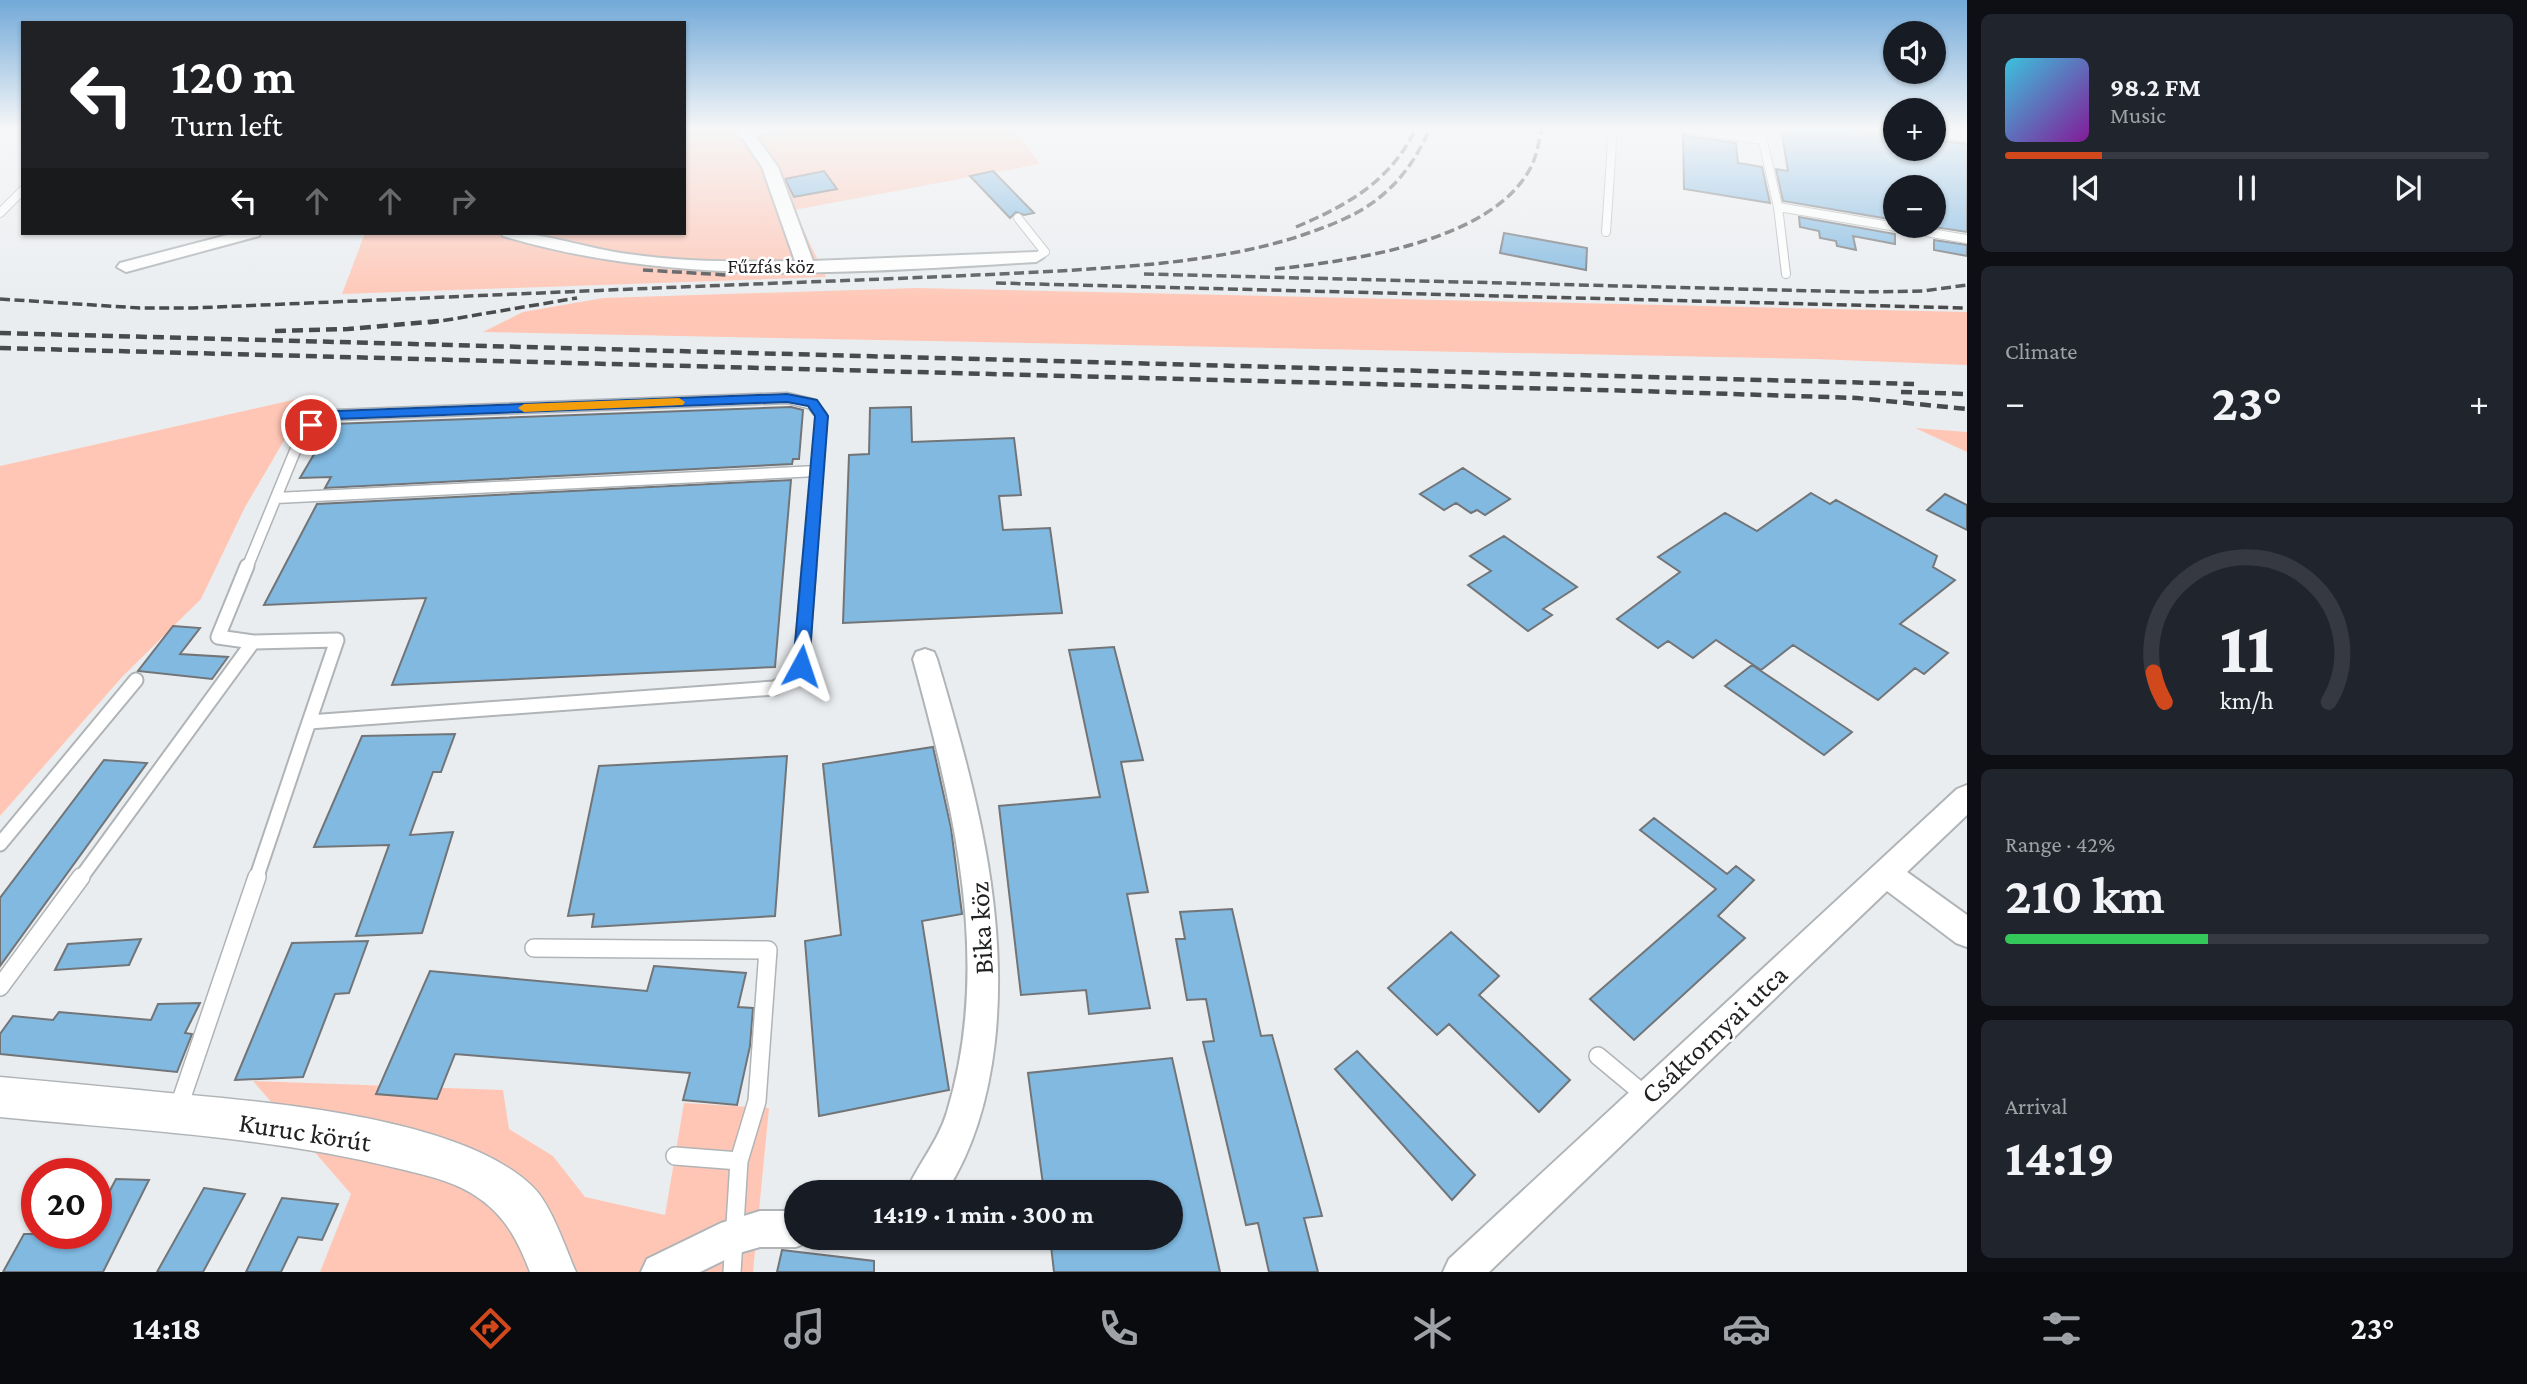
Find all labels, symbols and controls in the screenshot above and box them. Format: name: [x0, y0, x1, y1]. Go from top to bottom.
map controls: [1883, 21, 1946, 238]
button: sound: [1883, 21, 1946, 84]
icon: left: [56, 49, 147, 140]
text: 120 m: [171, 49, 295, 104]
text: 98.2 FM: [2110, 73, 2201, 102]
button: +: [1883, 98, 1946, 161]
text: Music: [2110, 102, 2166, 128]
text: Turn left: [171, 107, 282, 143]
icon: previous: [2067, 169, 2105, 207]
icon: pause: [2228, 169, 2266, 207]
icon: next: [2389, 169, 2427, 207]
button: −: [1883, 175, 1946, 238]
icon: left: [225, 182, 263, 220]
icon: ahead: [298, 182, 336, 220]
icon: ahead: [371, 182, 409, 220]
icon: right: [444, 182, 482, 220]
street label: Fűzfás köz: [727, 254, 815, 278]
text: Climate: [2005, 338, 2077, 364]
text: 23°: [2211, 373, 2283, 431]
text: −: [2005, 381, 2025, 423]
text: +: [2469, 381, 2489, 423]
pin: [281, 395, 341, 455]
icon: arrive: [292, 406, 330, 444]
text: 11: [2220, 607, 2274, 688]
position arrow: [764, 629, 838, 703]
text: km/h: [2220, 687, 2274, 714]
text: Range · 42%: [2005, 831, 2115, 857]
text: 210 km: [2005, 866, 2165, 924]
street label: Bika köz: [963, 881, 999, 975]
street label: Csáktornyai utca: [1634, 958, 1794, 1110]
text: Arrival: [2005, 1093, 2068, 1119]
street label: Kuruc körút: [237, 1106, 374, 1158]
text: 14:19: [2005, 1128, 2115, 1186]
speed limit sign: 20: [21, 1158, 112, 1249]
text: 14:19 · 1 min · 300 m: [873, 1200, 1094, 1229]
icon: directions: [466, 1304, 515, 1353]
icon: music: [780, 1304, 829, 1353]
icon: phone: [1094, 1304, 1143, 1353]
icon: climate: [1408, 1304, 1457, 1353]
icon: car: [1722, 1304, 1771, 1353]
icon: filters: [2037, 1304, 2086, 1353]
text: 14:18: [133, 1310, 201, 1346]
text: 23°: [2351, 1310, 2394, 1346]

